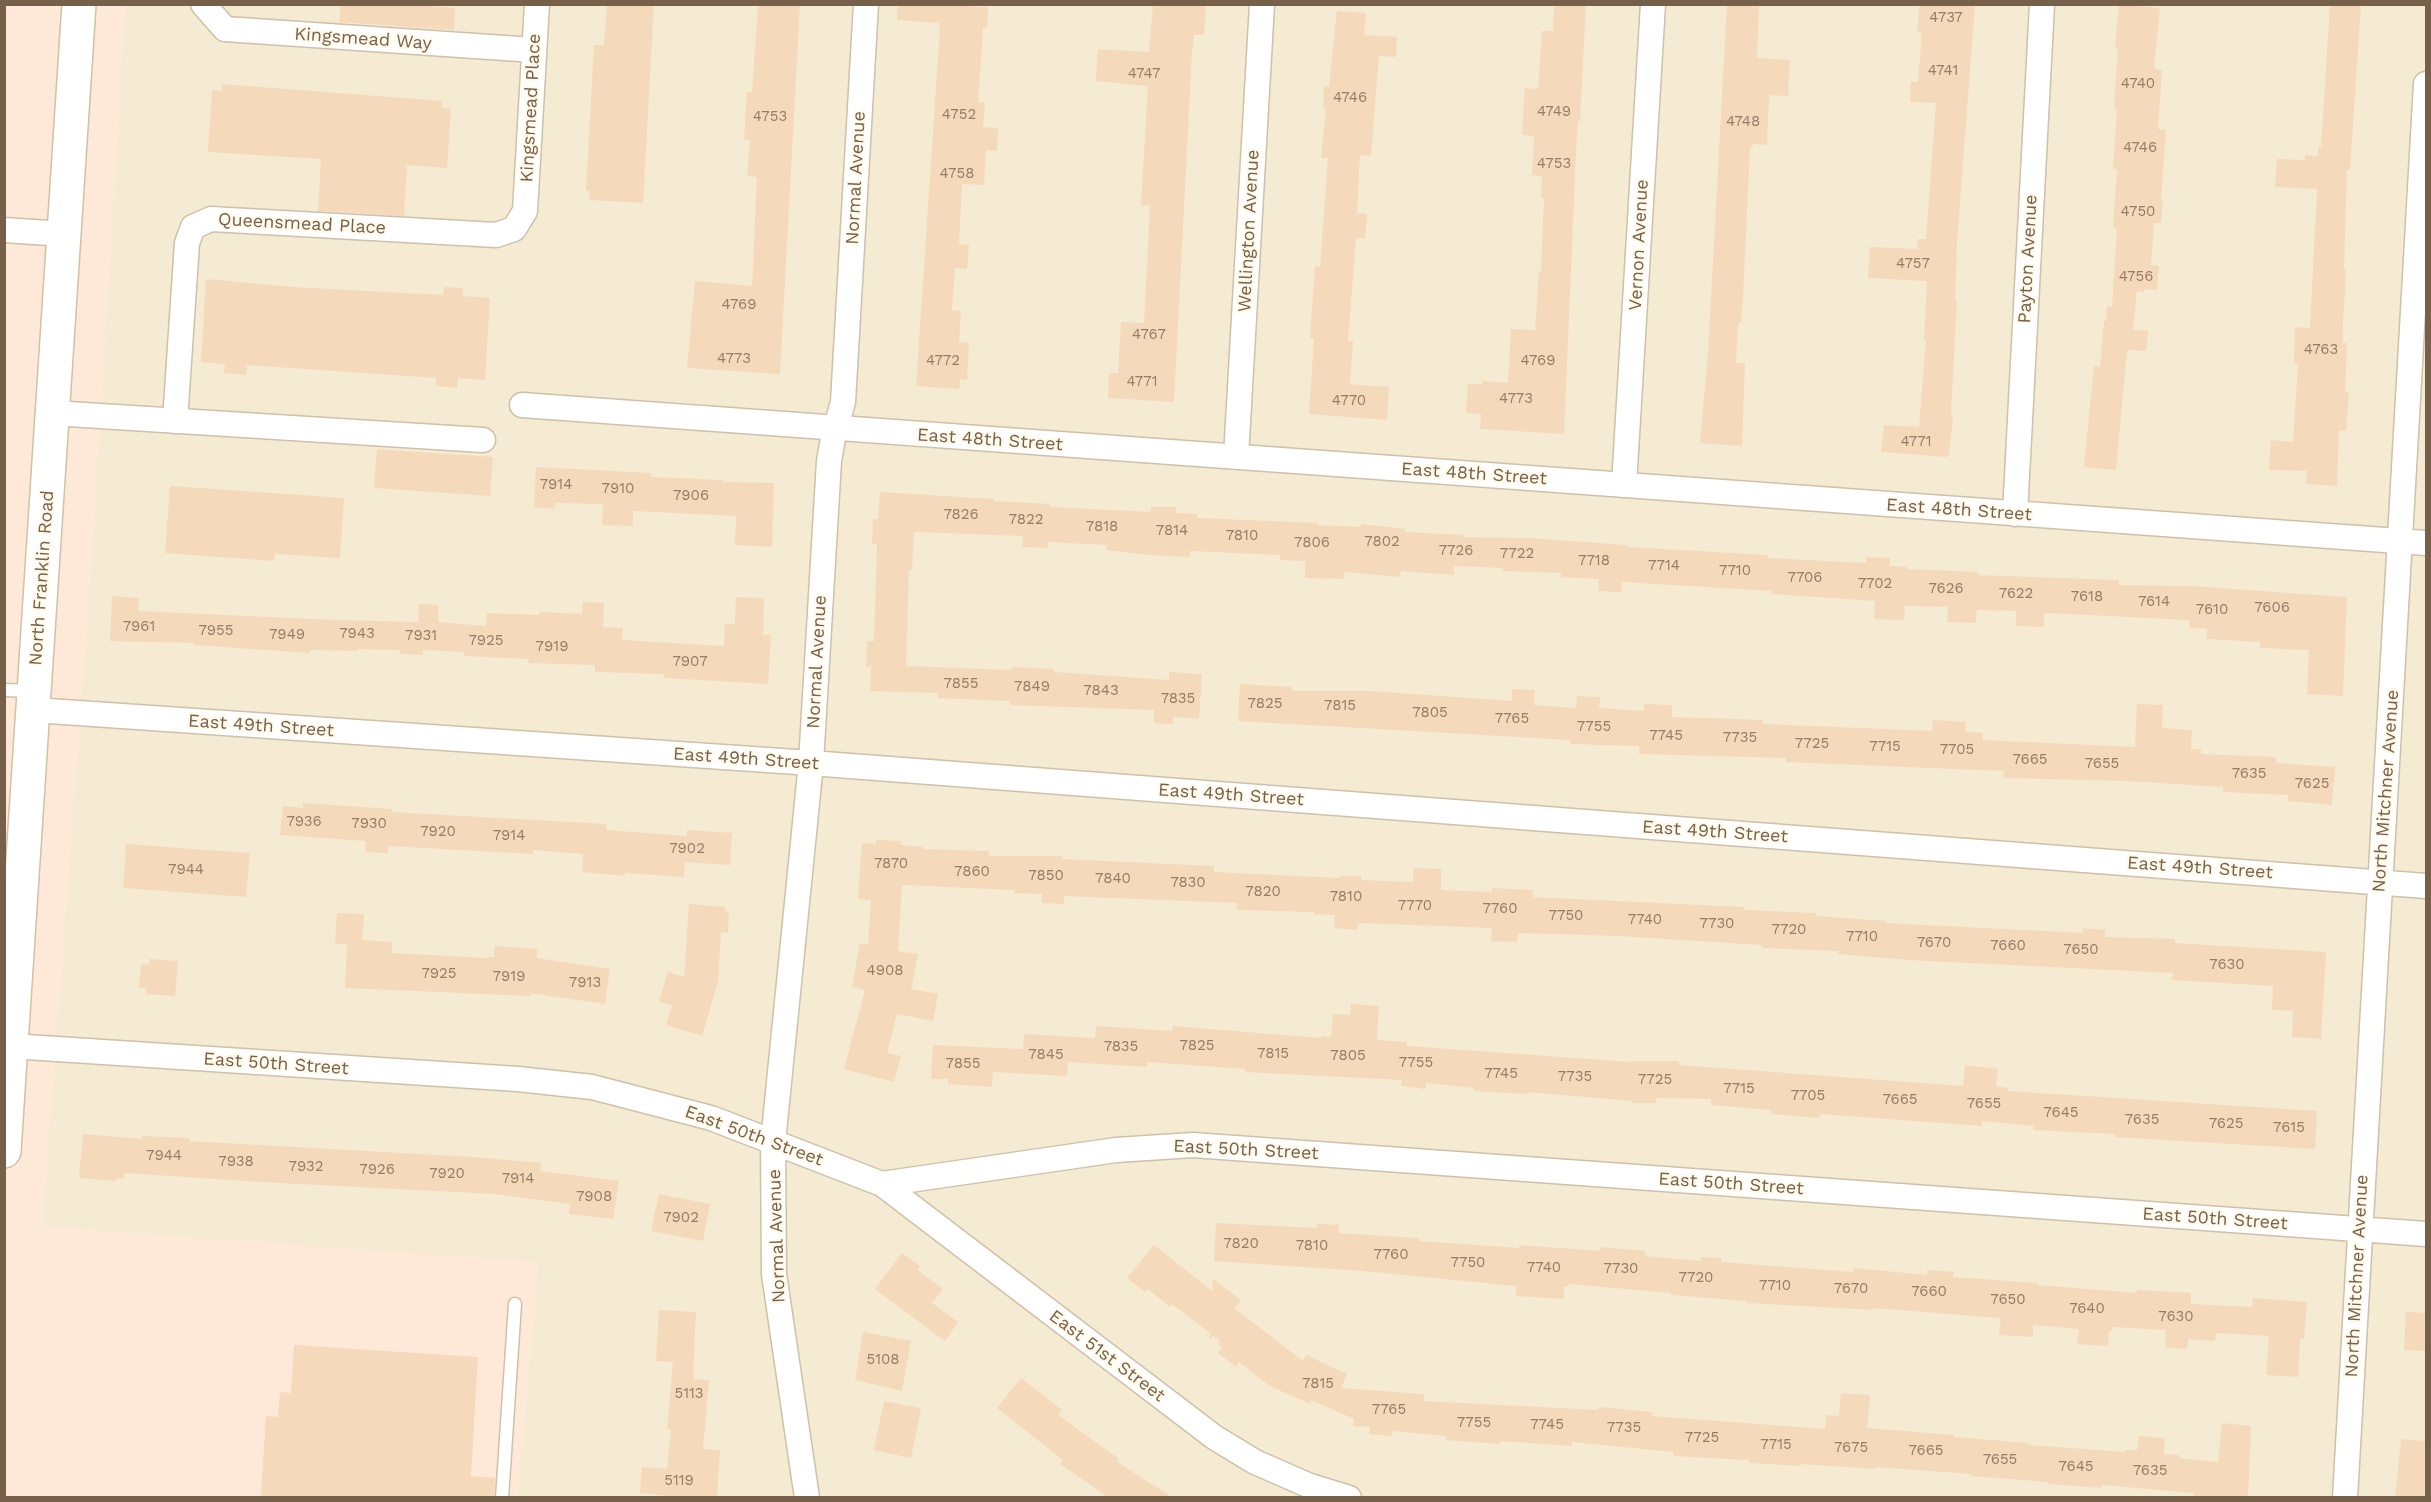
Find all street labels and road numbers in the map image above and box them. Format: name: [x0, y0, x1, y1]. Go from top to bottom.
street label: Kingsmead Way: [294, 23, 432, 55]
street label: Kingsmead Place: [516, 33, 546, 183]
street label: Normal Avenue: [842, 111, 870, 245]
street label: Wellington Avenue: [1234, 149, 1264, 313]
street label: Vernon Avenue: [1625, 179, 1653, 311]
street label: Payton Avenue: [2014, 194, 2042, 324]
street label: Queensmead Place: [217, 209, 387, 239]
street label: East 48th Street: [916, 424, 1064, 456]
street label: East 48th Street: [1400, 458, 1548, 490]
street label: North Franklin Road: [25, 490, 59, 666]
street label: East 48th Street: [1885, 494, 2033, 526]
street label: Normal Avenue: [803, 595, 831, 729]
street label: North Mitchner Avenue: [2368, 689, 2404, 893]
street label: East 49th Street: [187, 710, 335, 742]
street label: East 49th Street: [672, 743, 820, 775]
street label: East 49th Street: [1157, 779, 1305, 811]
street label: East 49th Street: [1641, 816, 1789, 848]
street label: East 49th Street: [2126, 852, 2274, 884]
street label: East 50th Street: [203, 1048, 349, 1080]
street label: East 50th Street: [682, 1101, 826, 1171]
street label: East 50th Street: [1173, 1135, 1319, 1165]
street label: East 50th Street: [1658, 1168, 1804, 1200]
street label: Normal Avenue: [764, 1169, 790, 1303]
street label: North Mitchner Avenue: [2341, 1174, 2373, 1378]
street label: East 50th Street: [2142, 1203, 2288, 1235]
street label: East 51st Street: [1045, 1305, 1169, 1407]

